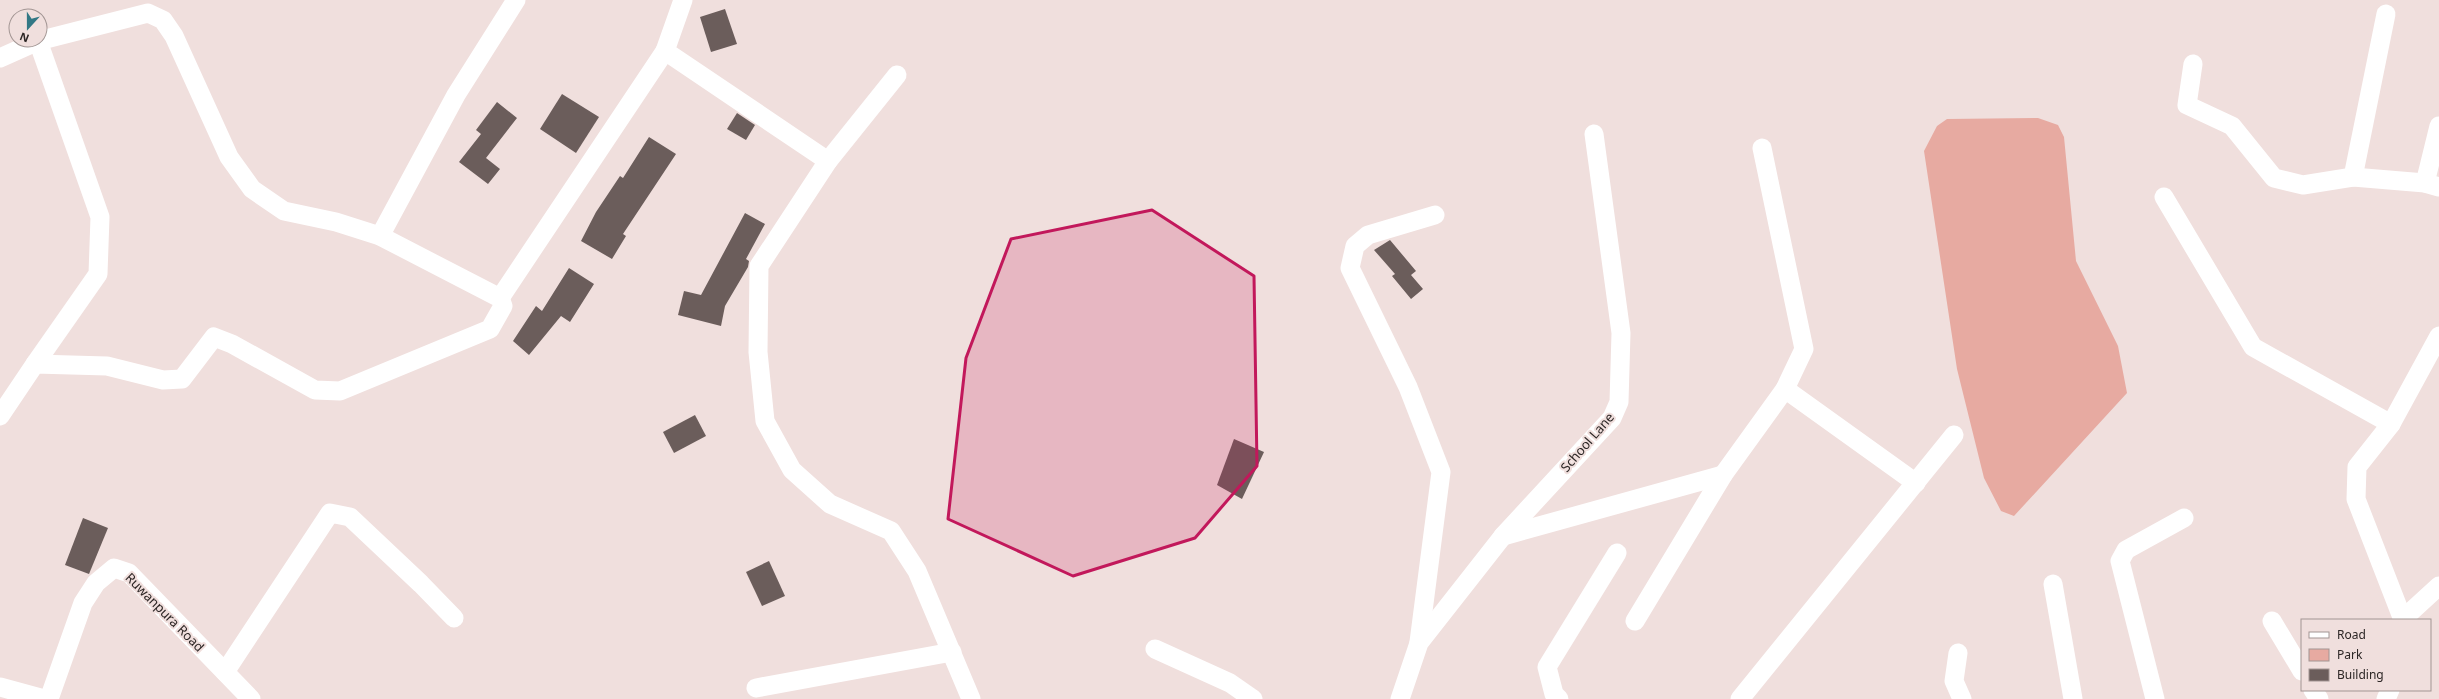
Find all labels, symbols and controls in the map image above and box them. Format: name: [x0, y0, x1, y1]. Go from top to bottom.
north arrow: [8, 8, 48, 48]
text: N: [17, 29, 31, 46]
street label: School Lane: [1556, 408, 1618, 476]
street label: Ruwanpura Road: [122, 569, 208, 655]
legend: [2301, 619, 2431, 691]
text: Road: [2337, 626, 2366, 643]
text: Park: [2337, 646, 2363, 663]
text: Building: [2337, 666, 2384, 683]

